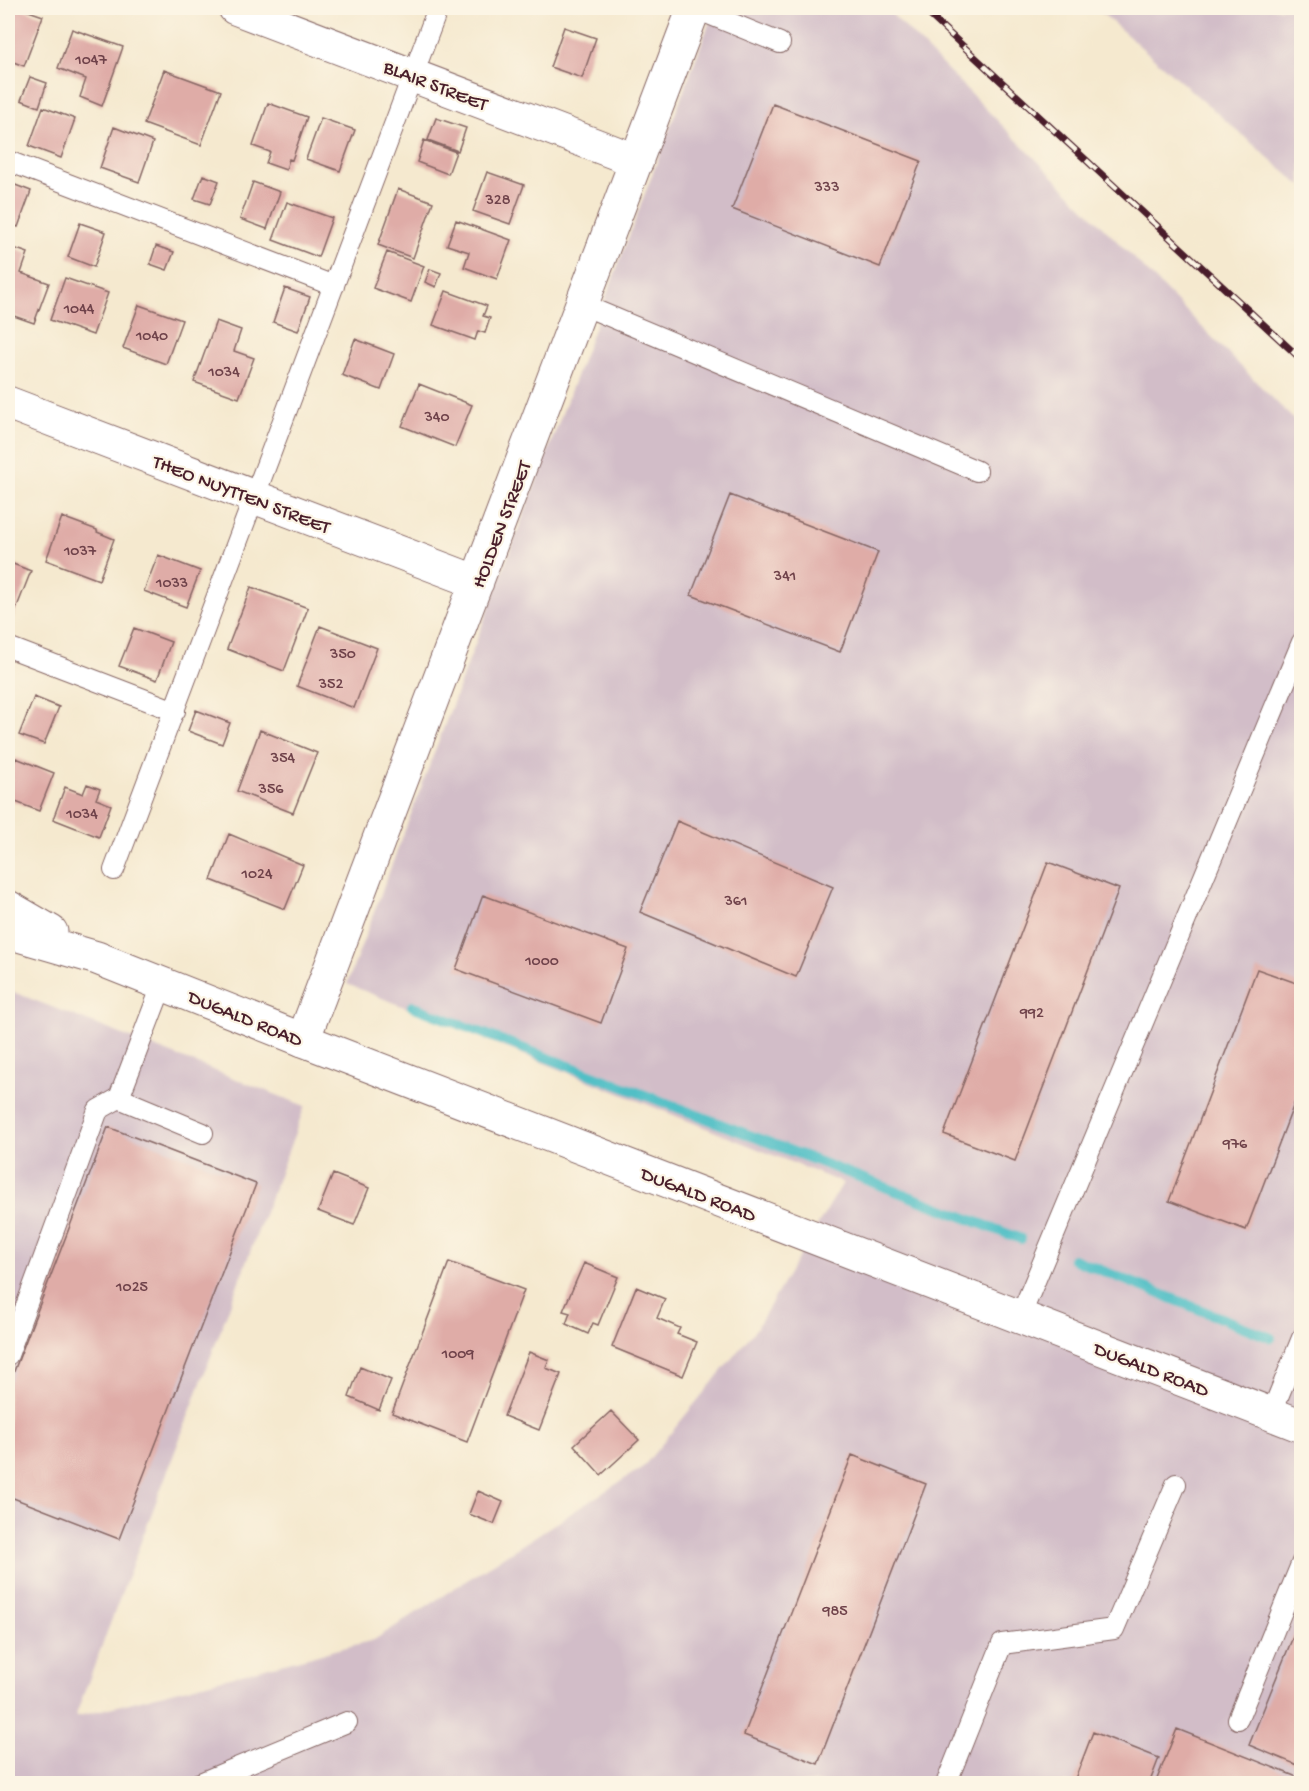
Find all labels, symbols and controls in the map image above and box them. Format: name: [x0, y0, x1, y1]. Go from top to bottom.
house number: 1047: [74, 52, 107, 71]
street label: BLAIR STREET: [379, 57, 491, 118]
house number: 333: [814, 179, 839, 198]
house number: 328: [485, 192, 511, 211]
house number: 1044: [63, 301, 95, 320]
house number: 1040: [135, 328, 168, 347]
house number: 1034: [207, 364, 240, 383]
house number: 340: [424, 409, 449, 428]
street label: THEO NUYTTEN STREET: [148, 451, 334, 541]
street label: HOLDEN STREET: [468, 457, 539, 592]
house number: 1037: [63, 543, 97, 562]
house number: 341: [773, 568, 796, 587]
house number: 1033: [155, 575, 188, 594]
house number: 350: [329, 646, 356, 665]
house number: 352: [318, 676, 343, 695]
house number: 354: [270, 750, 296, 769]
house number: 356: [258, 781, 284, 800]
house number: 1034: [65, 806, 98, 825]
house number: 1024: [241, 866, 273, 885]
house number: 361: [724, 893, 747, 912]
house number: 1000: [524, 953, 559, 972]
street label: DUGALD ROAD: [182, 986, 306, 1054]
house number: 992: [1019, 1005, 1044, 1024]
house number: 976: [1222, 1136, 1248, 1155]
street label: DUGALD ROAD: [635, 1163, 759, 1229]
house number: 1025: [115, 1279, 148, 1298]
street label: DUGALD ROAD: [1088, 1338, 1212, 1404]
house number: 1009: [441, 1346, 474, 1365]
house number: 985: [821, 1603, 848, 1622]

